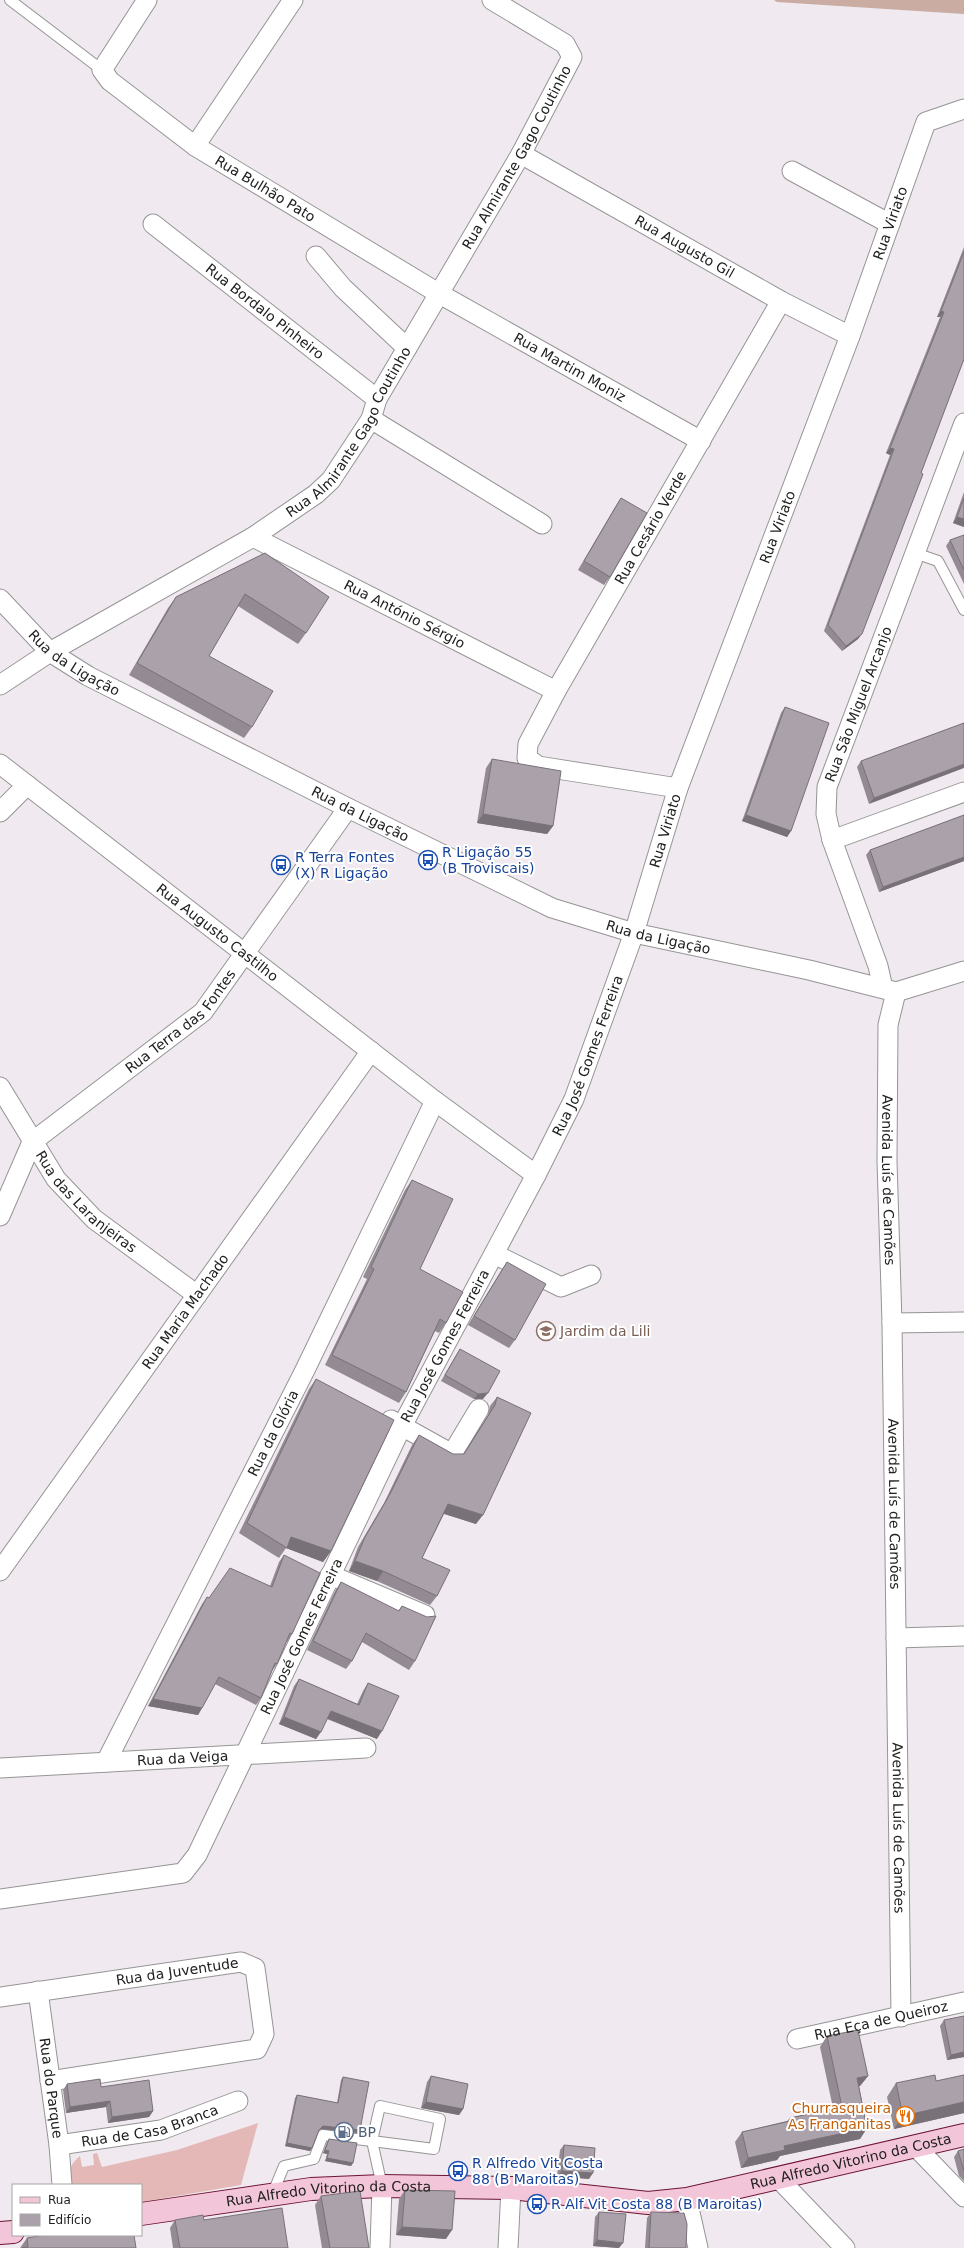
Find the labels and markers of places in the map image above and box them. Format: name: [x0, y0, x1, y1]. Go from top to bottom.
place label: R Ligação 55 (B Troviscais): [442, 844, 534, 876]
place label: R Terra Fontes (X) R Ligação: [295, 849, 395, 881]
bus stop icon: R Ligação 55 (B Troviscais): [417, 849, 439, 871]
bus stop icon: R Terra Fontes (X) R Ligação: [270, 854, 292, 876]
school or university icon: Jardim da Lili: [535, 1320, 557, 1342]
place label: Jardim da Lili: [559, 1323, 650, 1339]
place label: Churrasqueira As Franganitas: [788, 2100, 891, 2132]
restaurant icon: Churrasqueira As Franganitas: [894, 2105, 916, 2127]
fuel station icon: BP: [333, 2121, 355, 2143]
place label: BP: [358, 2124, 376, 2140]
place label: R Alfredo Vit Costa 88 (B Maroitas): [472, 2155, 603, 2187]
bus stop icon: R Alfredo Vit Costa 88 (B Maroitas): [447, 2160, 469, 2182]
bus stop icon: R Alf Vit Costa 88 (B Maroitas): [526, 2193, 548, 2215]
place label: R Alf Vit Costa 88 (B Maroitas): [551, 2196, 762, 2212]

